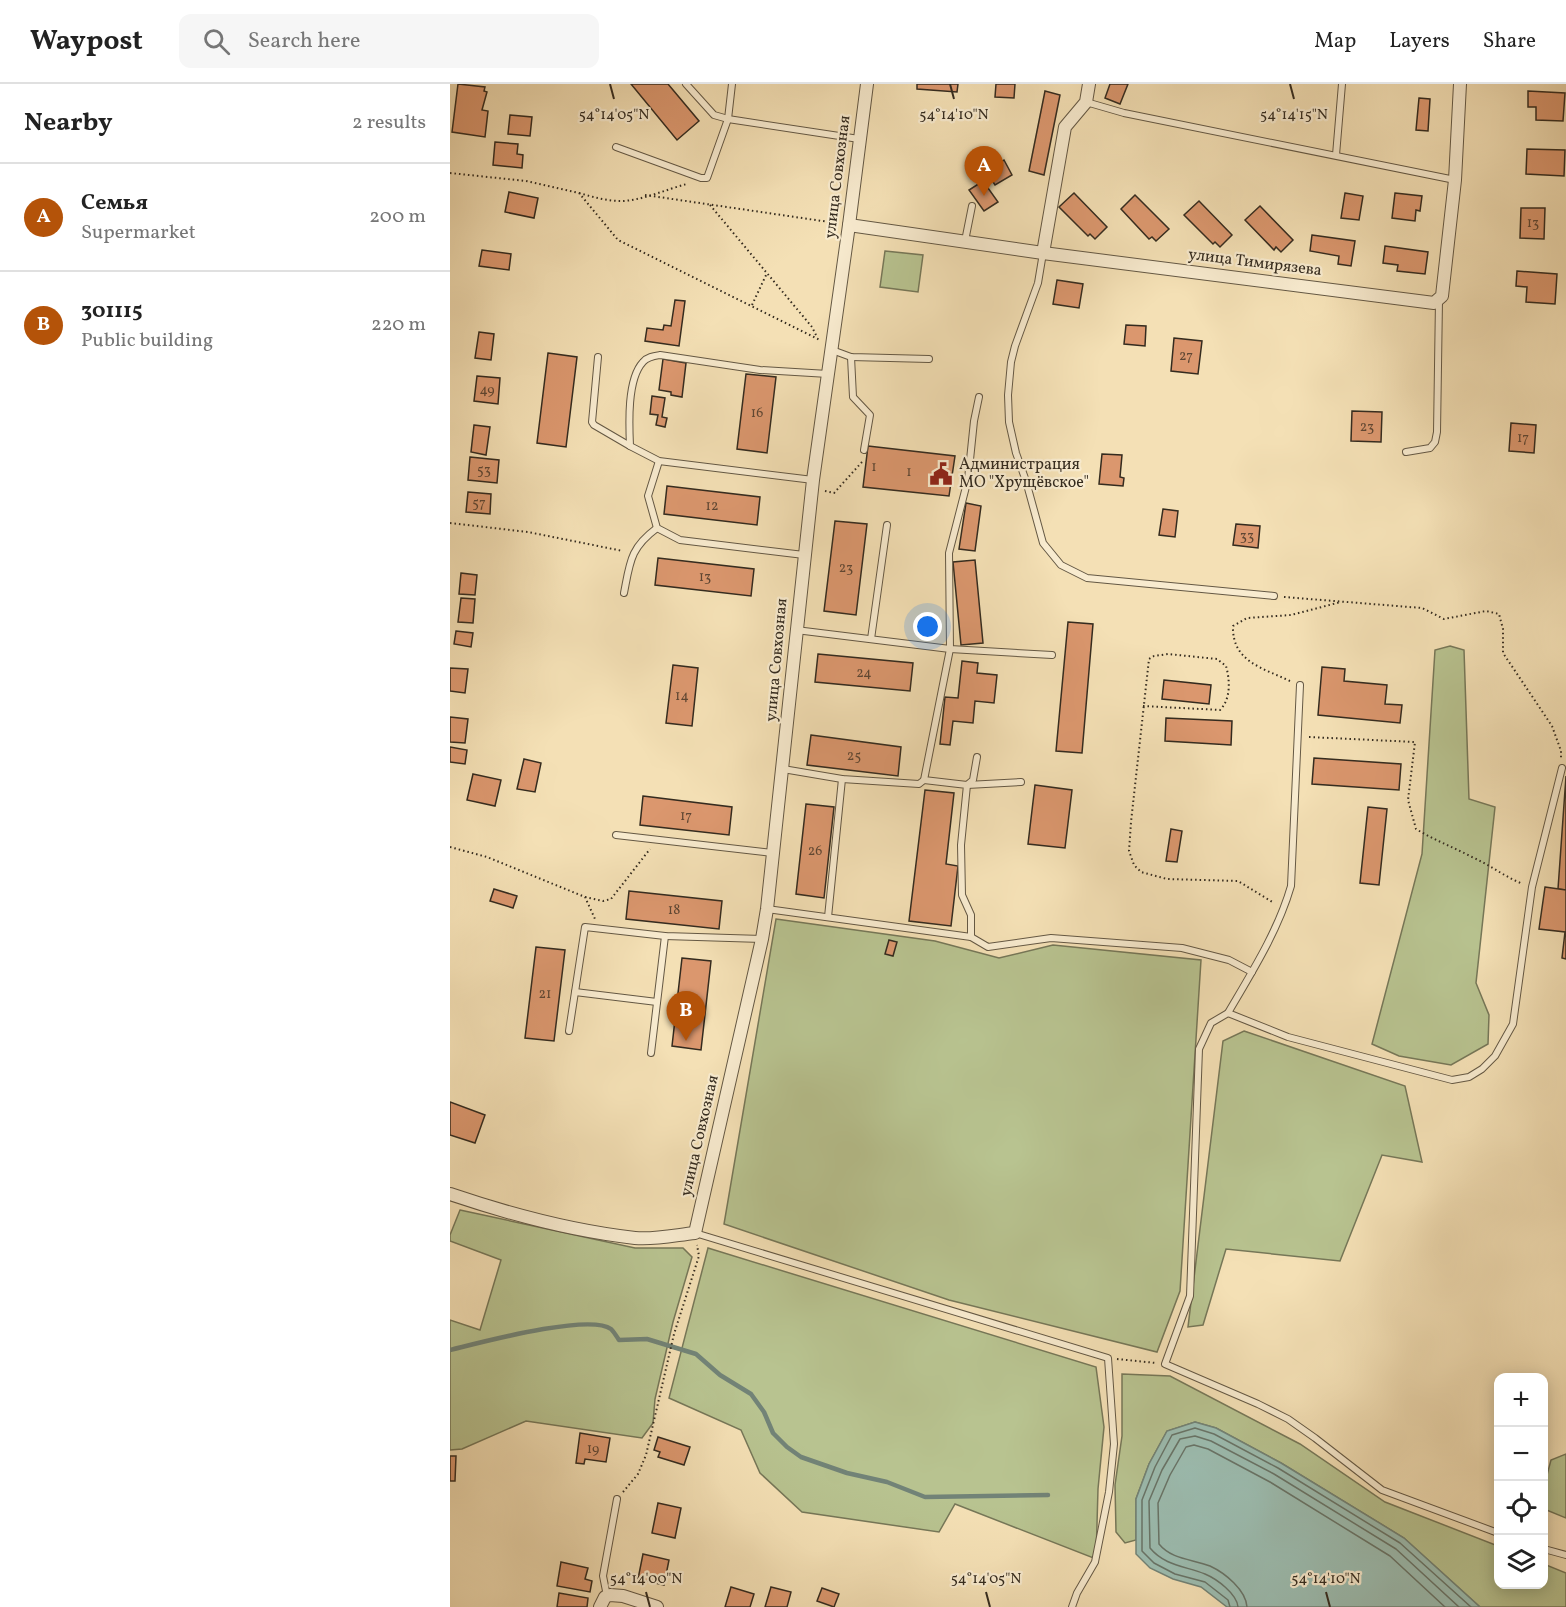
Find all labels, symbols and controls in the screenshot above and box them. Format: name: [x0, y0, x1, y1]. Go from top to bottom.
search box: [179, 14, 599, 68]
text: Waypost: [30, 22, 143, 61]
icon: search: [200, 25, 233, 58]
text: Search here: [248, 26, 360, 57]
text: Map: [1314, 27, 1356, 56]
text: Layers: [1389, 27, 1450, 56]
text: Share: [1483, 27, 1536, 56]
text: Nearby: [24, 105, 113, 141]
text: 54°14'05"N: [579, 105, 649, 126]
text: 54°14'10"N: [919, 105, 989, 126]
text: 54°14'15"N: [1260, 105, 1328, 126]
text: 2 results: [352, 109, 426, 137]
street label: улица Совхозная: [820, 114, 856, 240]
pin: A: [964, 147, 1004, 196]
text: Семья: [81, 188, 148, 219]
text: A: [36, 203, 51, 231]
text: 200 m: [369, 203, 426, 231]
house number: 13: [1527, 214, 1539, 233]
text: Supermarket: [81, 219, 196, 247]
street label: улица Тимирязева: [1187, 244, 1323, 282]
text: 301115: [81, 296, 143, 327]
text: B: [37, 311, 50, 339]
text: 220 m: [371, 311, 426, 339]
text: Public building: [81, 327, 213, 355]
house number: 27: [1179, 347, 1193, 366]
house number: 49: [479, 381, 495, 400]
house number: 16: [751, 404, 763, 423]
house number: 23: [1360, 418, 1374, 437]
house number: 17: [1517, 429, 1529, 448]
place label: Администрация МО "Хрущёвское": [959, 454, 1089, 494]
house number: 1: [871, 458, 877, 477]
house number: 53: [477, 461, 491, 480]
public building icon: Администрация МО "Хрущёвское": [928, 461, 954, 487]
house number: 1: [906, 463, 912, 482]
house number: 57: [472, 494, 486, 513]
house number: 12: [706, 497, 718, 516]
house number: 33: [1240, 527, 1254, 546]
house number: 23: [839, 559, 853, 578]
house number: 13: [699, 568, 711, 587]
street label: улица Совхозная: [761, 597, 793, 723]
your location: [913, 612, 942, 641]
house number: 24: [856, 664, 872, 683]
house number: 14: [675, 687, 689, 706]
house number: 25: [847, 747, 861, 766]
house number: 17: [680, 807, 692, 826]
house number: 26: [808, 842, 822, 861]
house number: 18: [668, 901, 680, 920]
house number: 21: [539, 985, 551, 1004]
pin: B: [666, 992, 706, 1041]
street label: улица Совхозная: [675, 1073, 725, 1199]
map controls: [1494, 1373, 1548, 1589]
button: +: [1494, 1373, 1548, 1427]
button: −: [1494, 1427, 1548, 1481]
house number: 19: [587, 1440, 599, 1459]
button: locate: [1494, 1481, 1548, 1535]
button: layers: [1494, 1535, 1548, 1589]
text: 54°14'00"N: [610, 1569, 682, 1590]
text: 54°14'05"N: [951, 1569, 1021, 1590]
text: 54°14'10"N: [1291, 1569, 1361, 1590]

